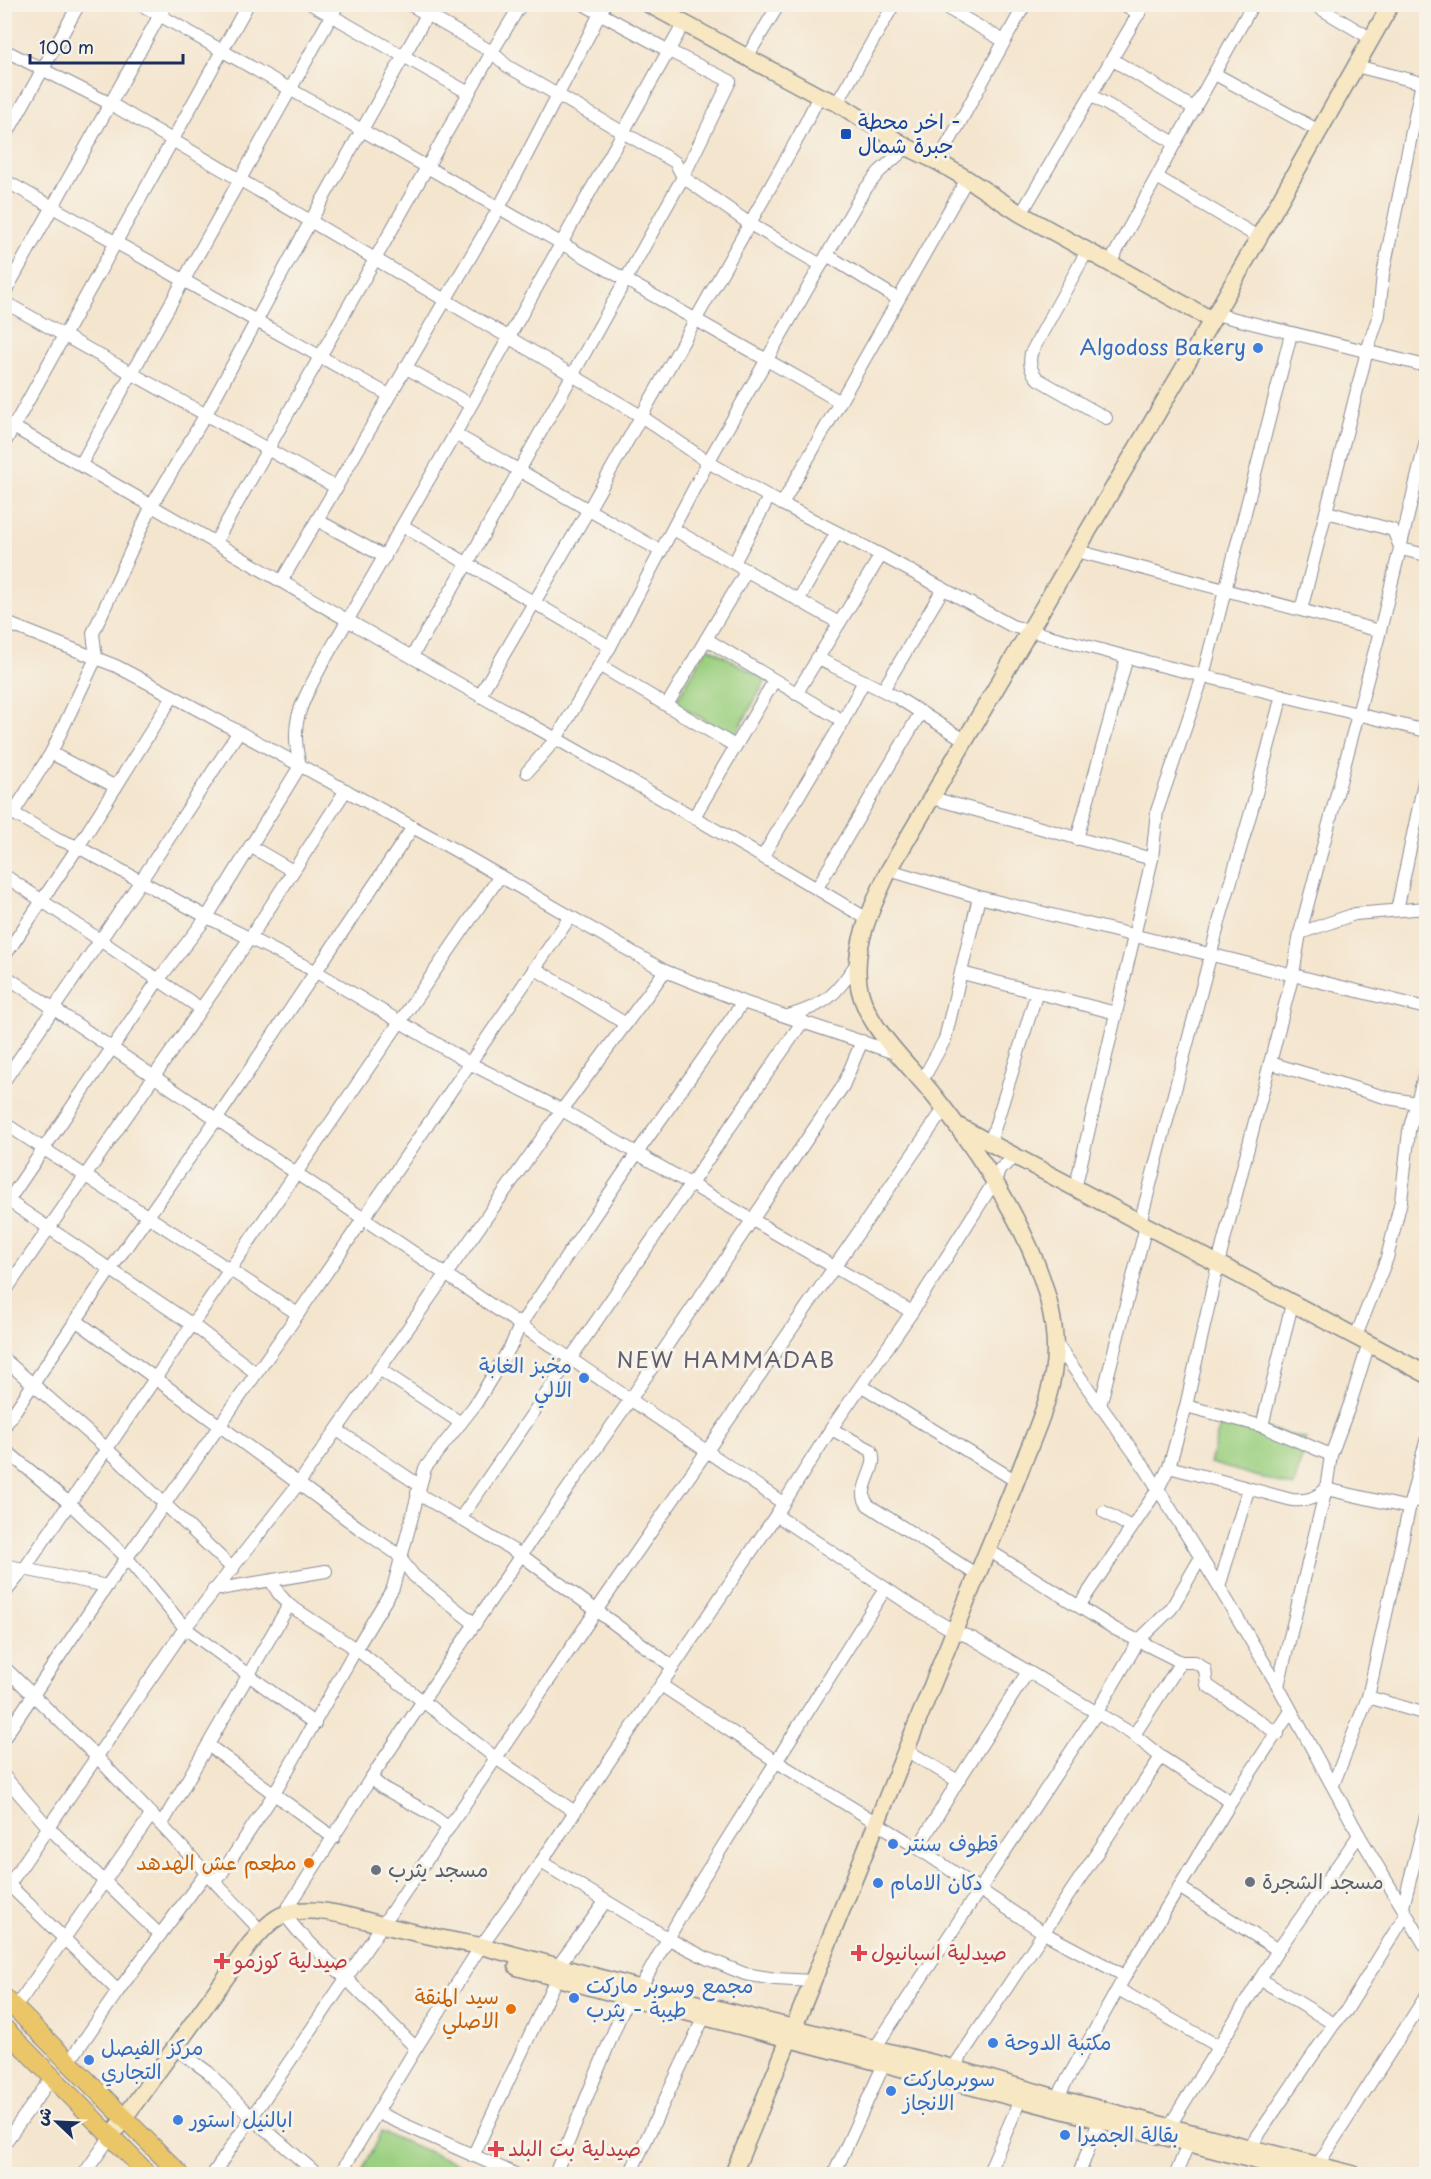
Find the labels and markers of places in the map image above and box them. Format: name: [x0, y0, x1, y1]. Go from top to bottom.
place label: اخر محطة - جبرة شمال: [858, 104, 961, 160]
marker: اخر محطة - جبرة شمال: [839, 127, 853, 141]
place label: Algodoss Bakery: [1080, 330, 1246, 362]
marker: Algodoss Bakery: [1251, 341, 1265, 355]
place label: مخبز الغابة الالي: [479, 1348, 572, 1409]
marker: مخبز الغابة الالي: [577, 1371, 591, 1385]
place label: قطوف سنتر: [903, 1826, 999, 1858]
marker: قطوف سنتر: [886, 1837, 900, 1851]
place label: مطعم عش الهدهد: [136, 1845, 297, 1879]
place label: مسجد يثرب: [388, 1852, 488, 1884]
marker: مطعم عش الهدهد: [302, 1856, 316, 1870]
marker: مسجد يثرب: [369, 1863, 383, 1877]
place label: مسجد الشجرة: [1262, 1864, 1384, 1896]
place label: دكان الامام: [890, 1865, 983, 1899]
marker: مسجد الشجرة: [1243, 1875, 1257, 1889]
marker: دكان الامام: [871, 1876, 885, 1890]
place label: صيدلية اسبانيول: [871, 1935, 1007, 1967]
place label: صيدلية كوزمو: [233, 1943, 348, 1975]
marker: صيدلية اسبانيول: [852, 1946, 866, 1960]
marker: صيدلية كوزمو: [215, 1954, 229, 1968]
place label: مجمع وسوبر ماركت طيبة - يثرب: [586, 1968, 754, 2024]
place label: سيد المنقة الاصلي: [415, 1979, 499, 2040]
marker: مجمع وسوبر ماركت طيبة - يثرب: [567, 1991, 581, 2005]
marker: سيد المنقة الاصلي: [504, 2002, 518, 2016]
place label: مكتبة الدوحة: [1005, 2025, 1112, 2057]
place label: مركز الفيصل التجاري: [101, 2030, 203, 2087]
marker: مكتبة الدوحة: [986, 2036, 1000, 2050]
marker: مركز الفيصل التجاري: [82, 2053, 96, 2067]
place label: سوبرماركت الانجاز: [901, 2061, 995, 2117]
marker: سوبرماركت الانجاز: [884, 2084, 898, 2098]
place label: ابالنيل استور: [188, 2102, 293, 2134]
marker: ابالنيل استور: [171, 2113, 185, 2127]
place label: بقالة الجميرا: [1077, 2117, 1179, 2149]
marker: بقالة الجميرا: [1058, 2128, 1072, 2142]
place label: صيدلية بت البلد: [508, 2131, 641, 2163]
marker: صيدلية بت البلد: [489, 2142, 503, 2156]

